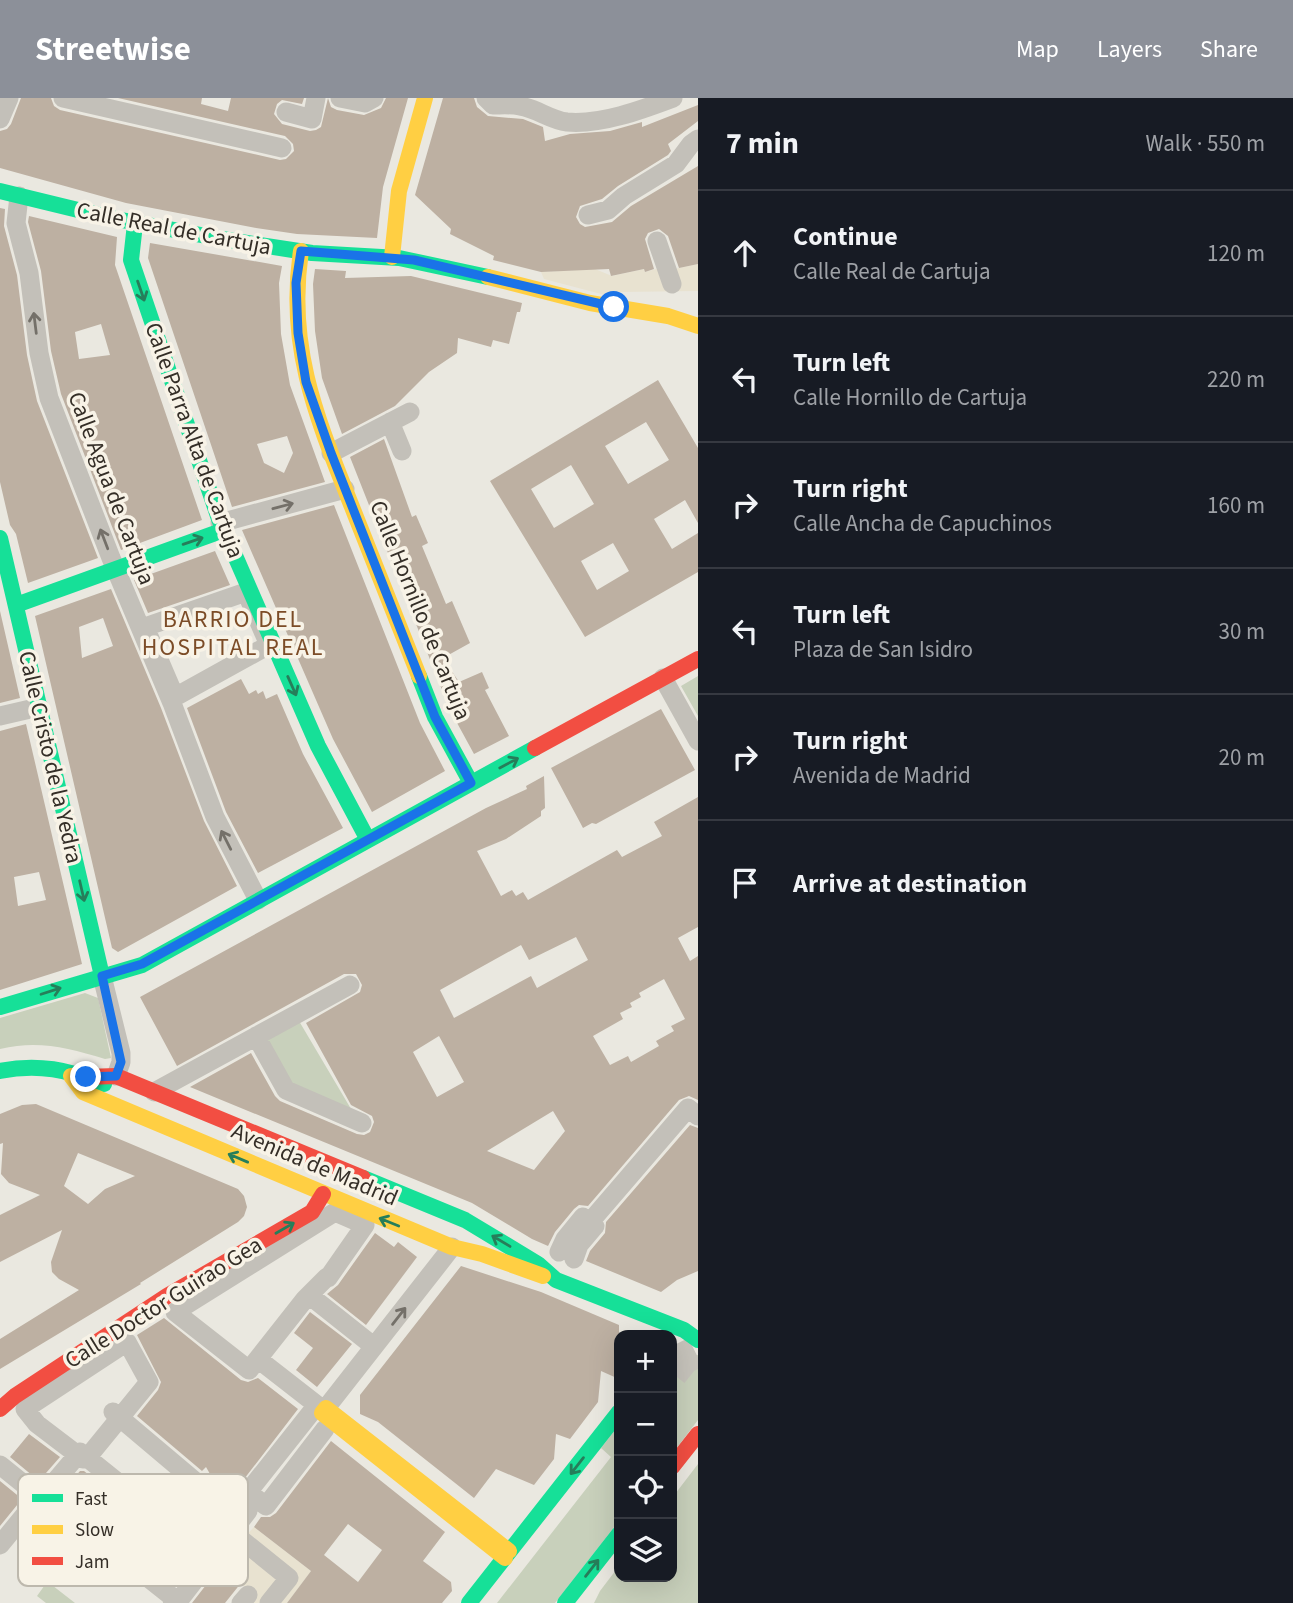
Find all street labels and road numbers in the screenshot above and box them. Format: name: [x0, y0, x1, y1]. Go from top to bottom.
street label: Calle Real de Cartuja: [74, 193, 274, 264]
street label: Calle Parra Alta de Cartuja: [137, 318, 253, 563]
street label: Calle Agua de Cartuja: [60, 387, 164, 589]
street label: Calle Hornillo de Cartuja: [361, 496, 480, 725]
street label: Calle Cristo de la Yedra: [10, 648, 91, 867]
street label: Avenida de Madrid: [227, 1115, 403, 1214]
street label: Calle Doctor Guirao Gea: [58, 1228, 268, 1377]

